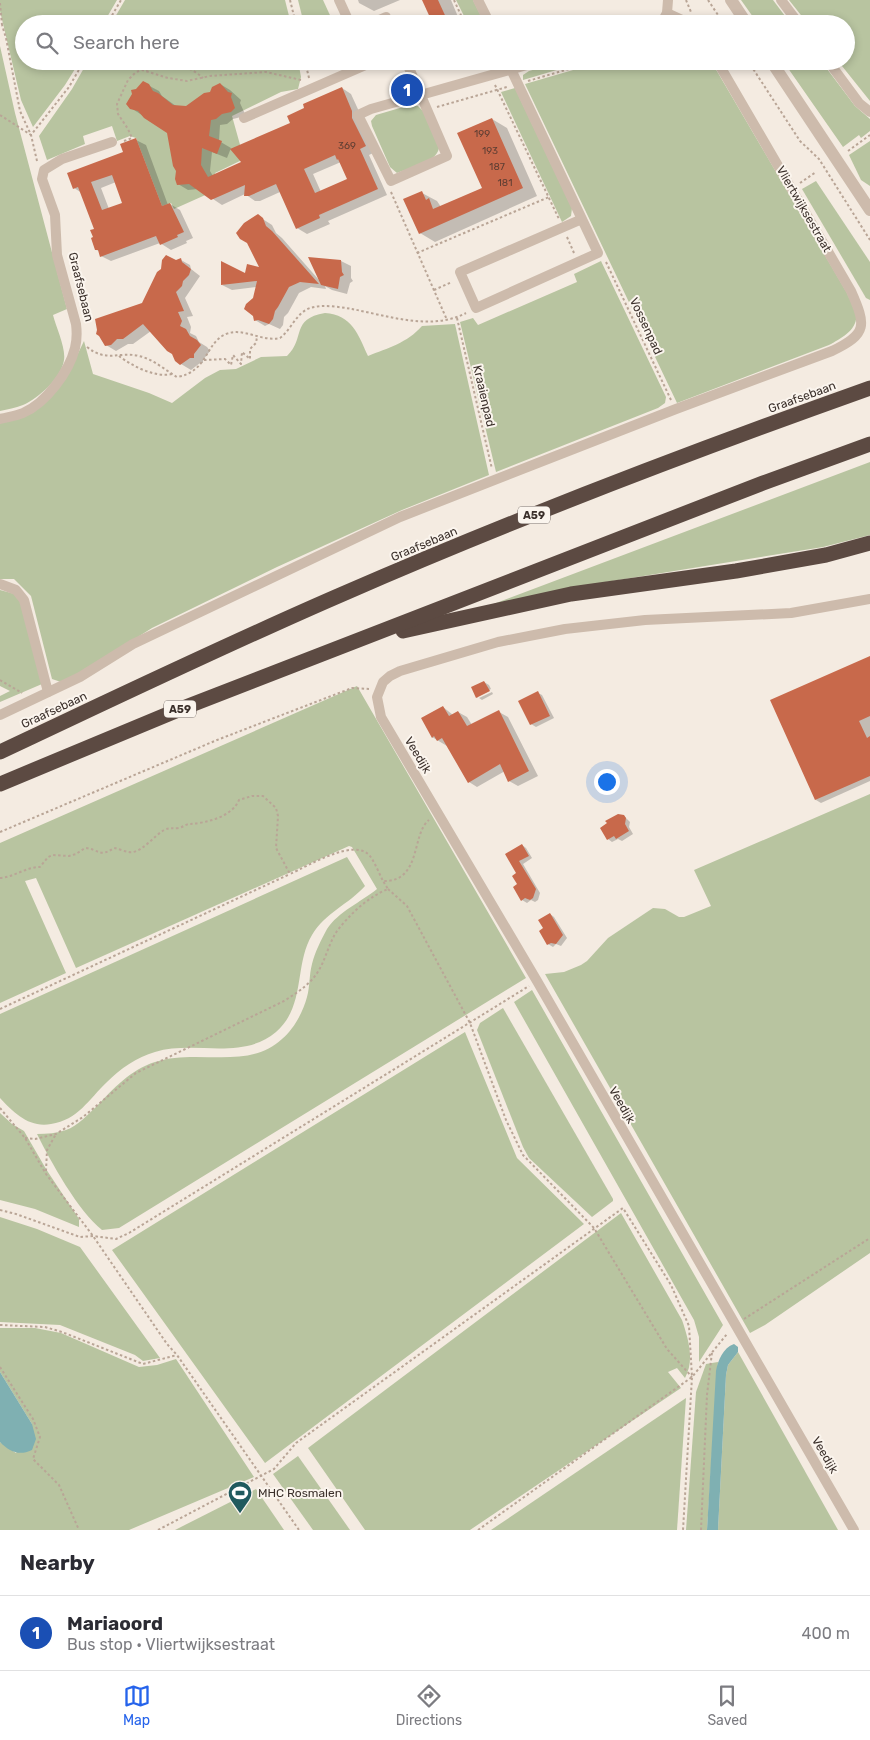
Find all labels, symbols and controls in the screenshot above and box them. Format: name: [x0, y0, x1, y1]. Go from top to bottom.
search box: [15, 15, 855, 70]
icon: search: [33, 29, 61, 57]
text: Search here: [73, 31, 180, 54]
pin: 1: [391, 71, 423, 109]
house number: 199: [474, 128, 490, 140]
house number: 369: [338, 140, 356, 152]
house number: 193: [482, 145, 498, 157]
house number: 187: [489, 161, 505, 173]
street label: Vliertwijksestraat: [774, 163, 835, 255]
house number: 181: [498, 177, 512, 189]
street label: Graafsebaan: [66, 251, 96, 323]
street label: Vossenpad: [627, 295, 665, 357]
street label: Kraaienpad: [470, 364, 498, 428]
street label: Graafsebaan: [766, 378, 838, 416]
road number: A59: [518, 506, 550, 524]
street label: Graafsebaan: [389, 524, 459, 564]
street label: Graafsebaan: [19, 689, 89, 731]
road number: A59: [164, 701, 196, 718]
street label: Veedijk: [402, 734, 435, 776]
your location: [594, 769, 620, 795]
street label: Veedijk: [606, 1084, 638, 1127]
street label: Veedijk: [809, 1434, 841, 1477]
sports icon: MHC Rosmalen: [227, 1480, 253, 1514]
place label: MHC Rosmalen: [258, 1486, 342, 1500]
text: Nearby: [20, 1550, 95, 1575]
text: Mariaoord: [67, 1612, 163, 1635]
text: 1: [32, 1624, 40, 1643]
text: 400 m: [802, 1624, 850, 1643]
text: Bus stop · Vliertwijksestraat: [67, 1635, 275, 1654]
tab: Map: [123, 1682, 151, 1729]
tab: Directions: [396, 1682, 462, 1729]
tab: Saved: [707, 1682, 747, 1729]

